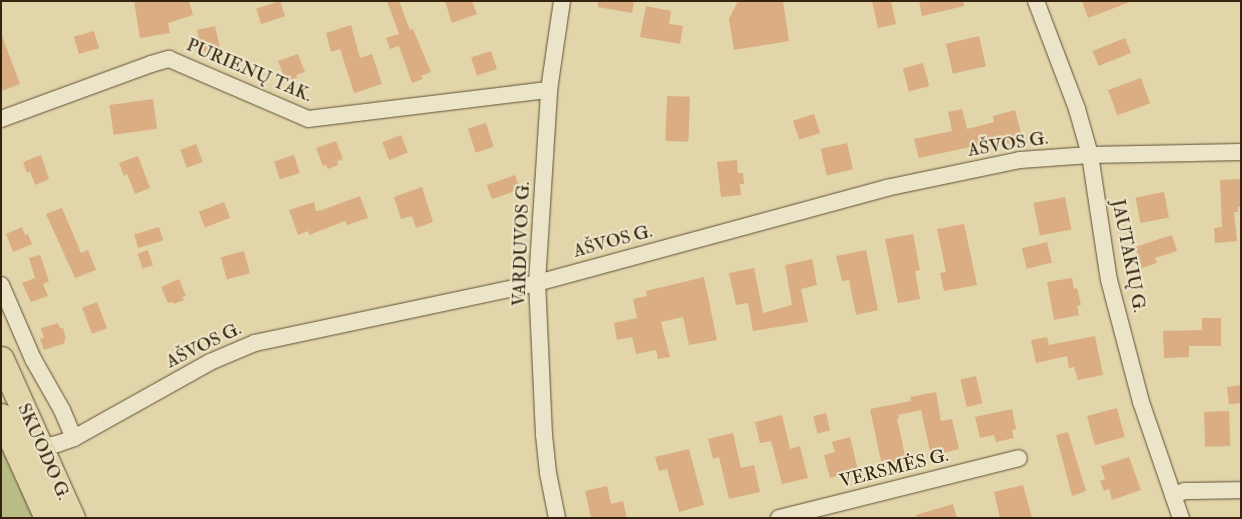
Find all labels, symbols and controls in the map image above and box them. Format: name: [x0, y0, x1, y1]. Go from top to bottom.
street label: PURIENŲ TAK.: [183, 35, 315, 107]
street label: AŠVOS G.: [966, 128, 1050, 162]
street label: VARDUVOS G.: [509, 181, 535, 307]
street label: JAUTAKIŲ G.: [1106, 198, 1150, 314]
street label: AŠVOS G.: [571, 221, 655, 263]
street label: AŠVOS G.: [163, 319, 245, 373]
street label: SKUODO G.: [12, 400, 74, 504]
street label: VERSMĖS G.: [837, 445, 951, 493]

